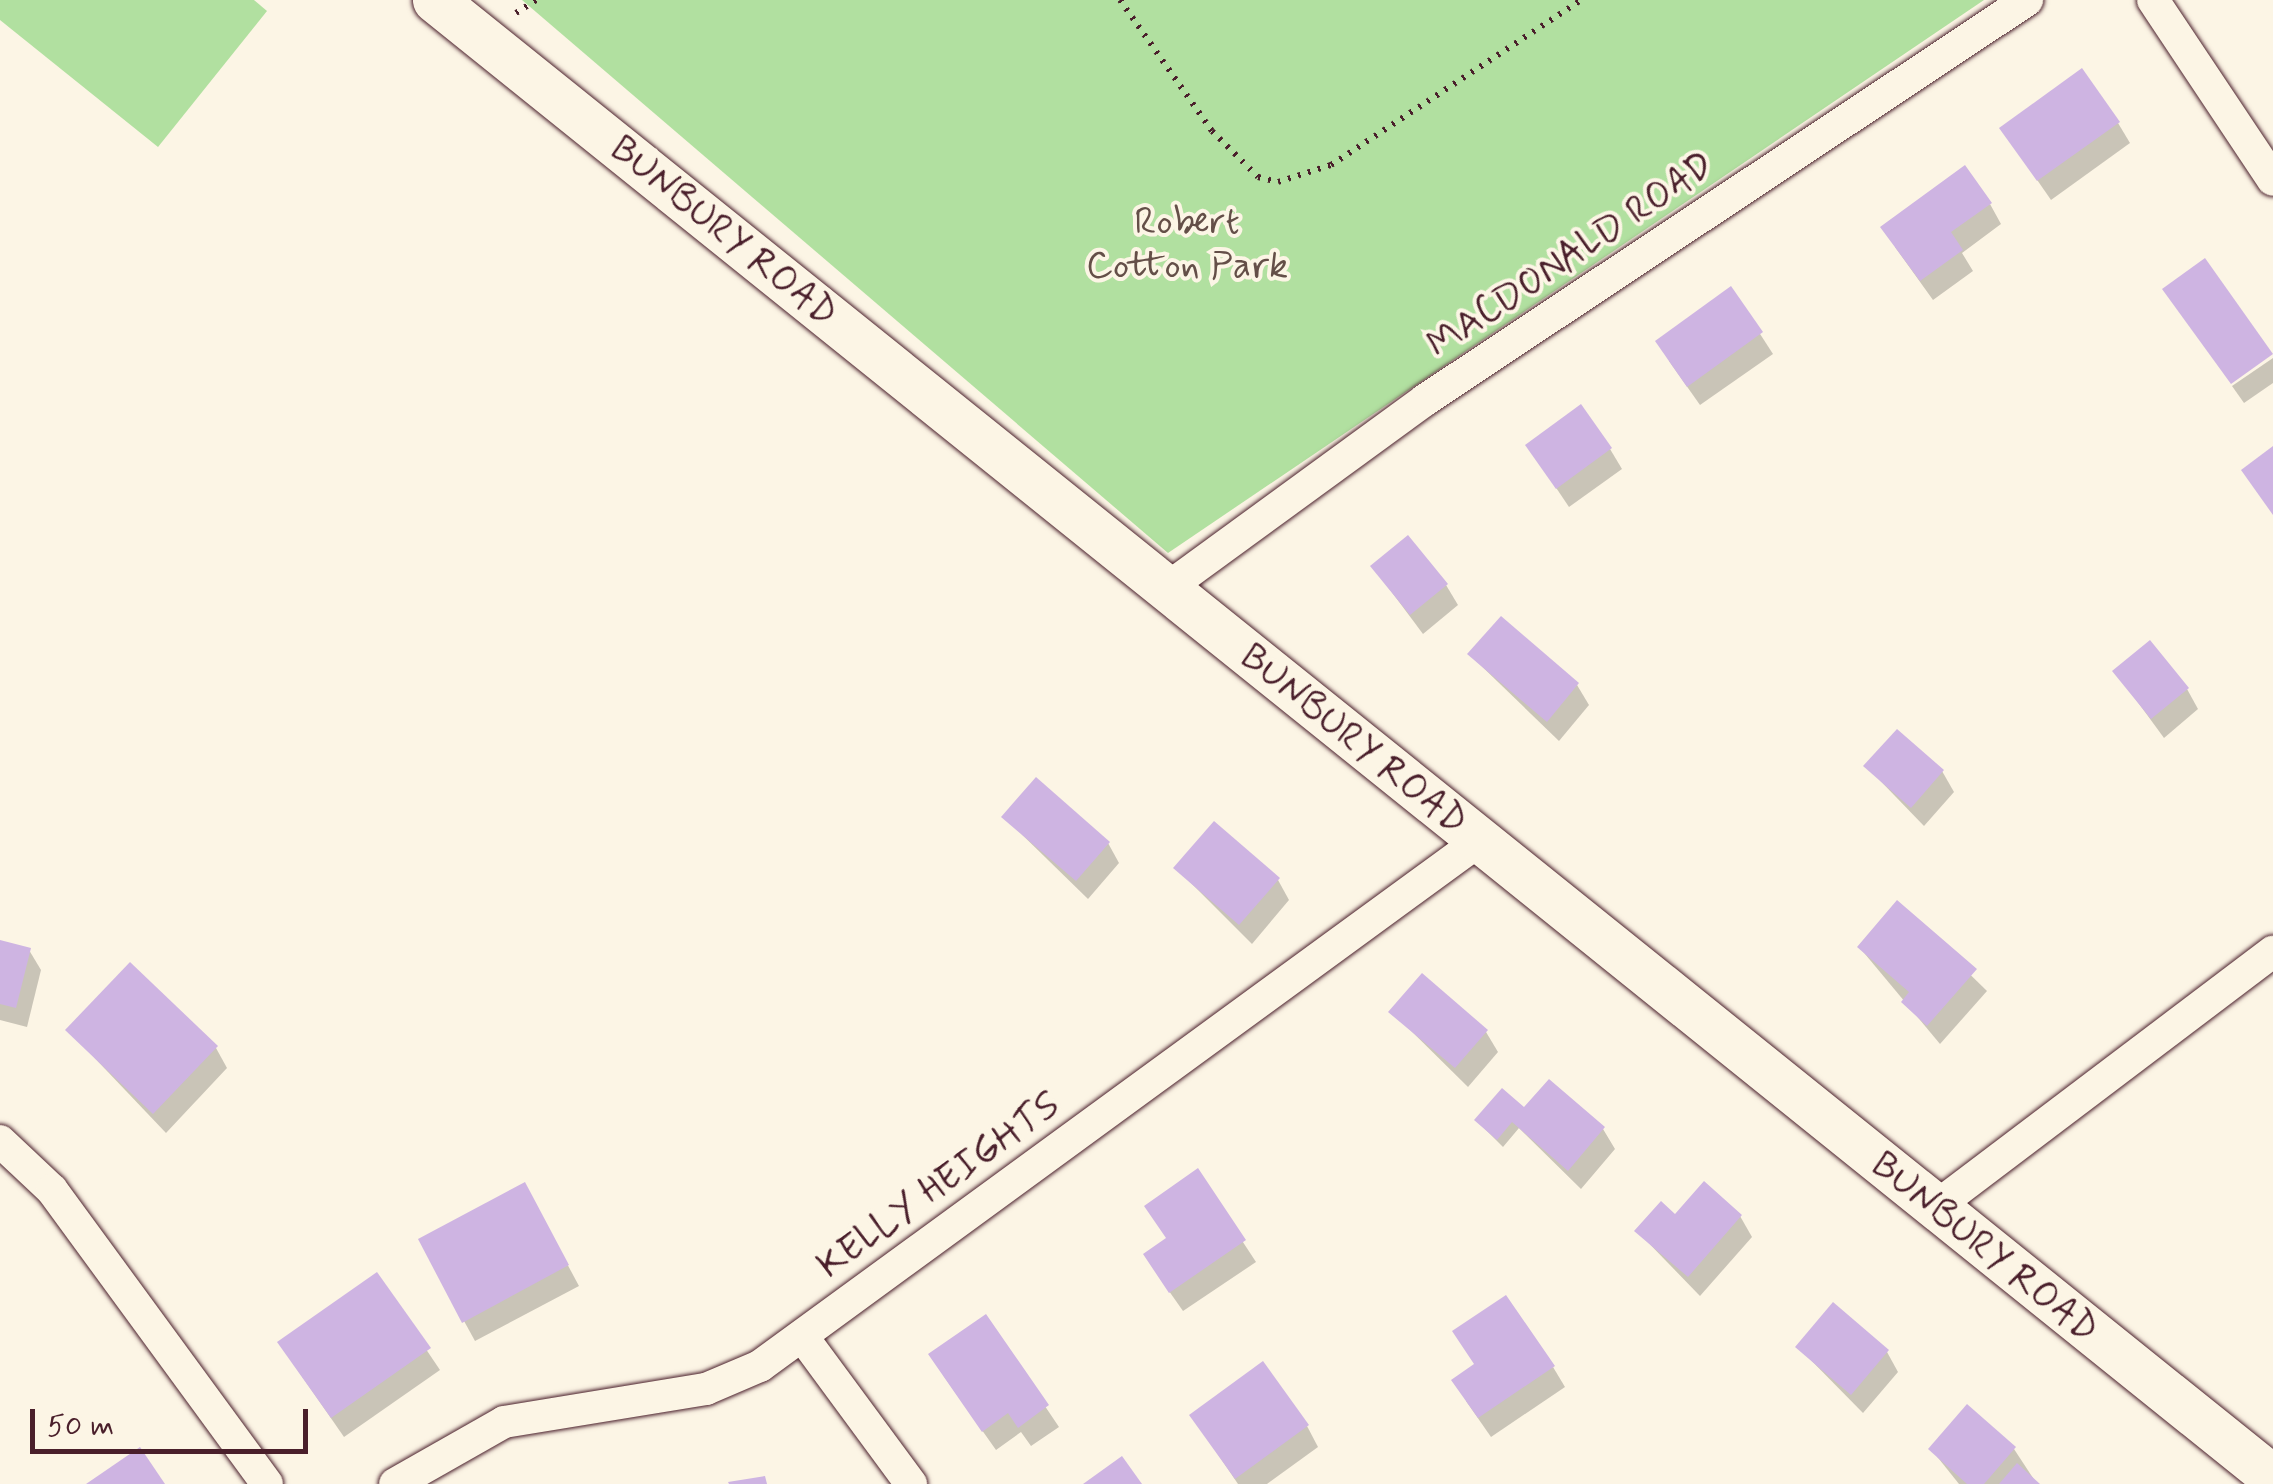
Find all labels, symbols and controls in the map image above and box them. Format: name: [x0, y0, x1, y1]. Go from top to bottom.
street label: BUNBURY ROAD: [602, 128, 844, 336]
street label: MACDONALD ROAD: [1419, 143, 1723, 369]
park label: Robert Cotton Park: [1087, 200, 1287, 290]
street label: BUNBURY ROAD: [1232, 636, 1474, 844]
street label: KELLY HEIGHTS: [810, 1084, 1068, 1288]
street label: BUNBURY ROAD: [1863, 1144, 2105, 1352]
scale bar: [35, 1389, 312, 1451]
text: 50 m: [47, 1407, 114, 1446]

